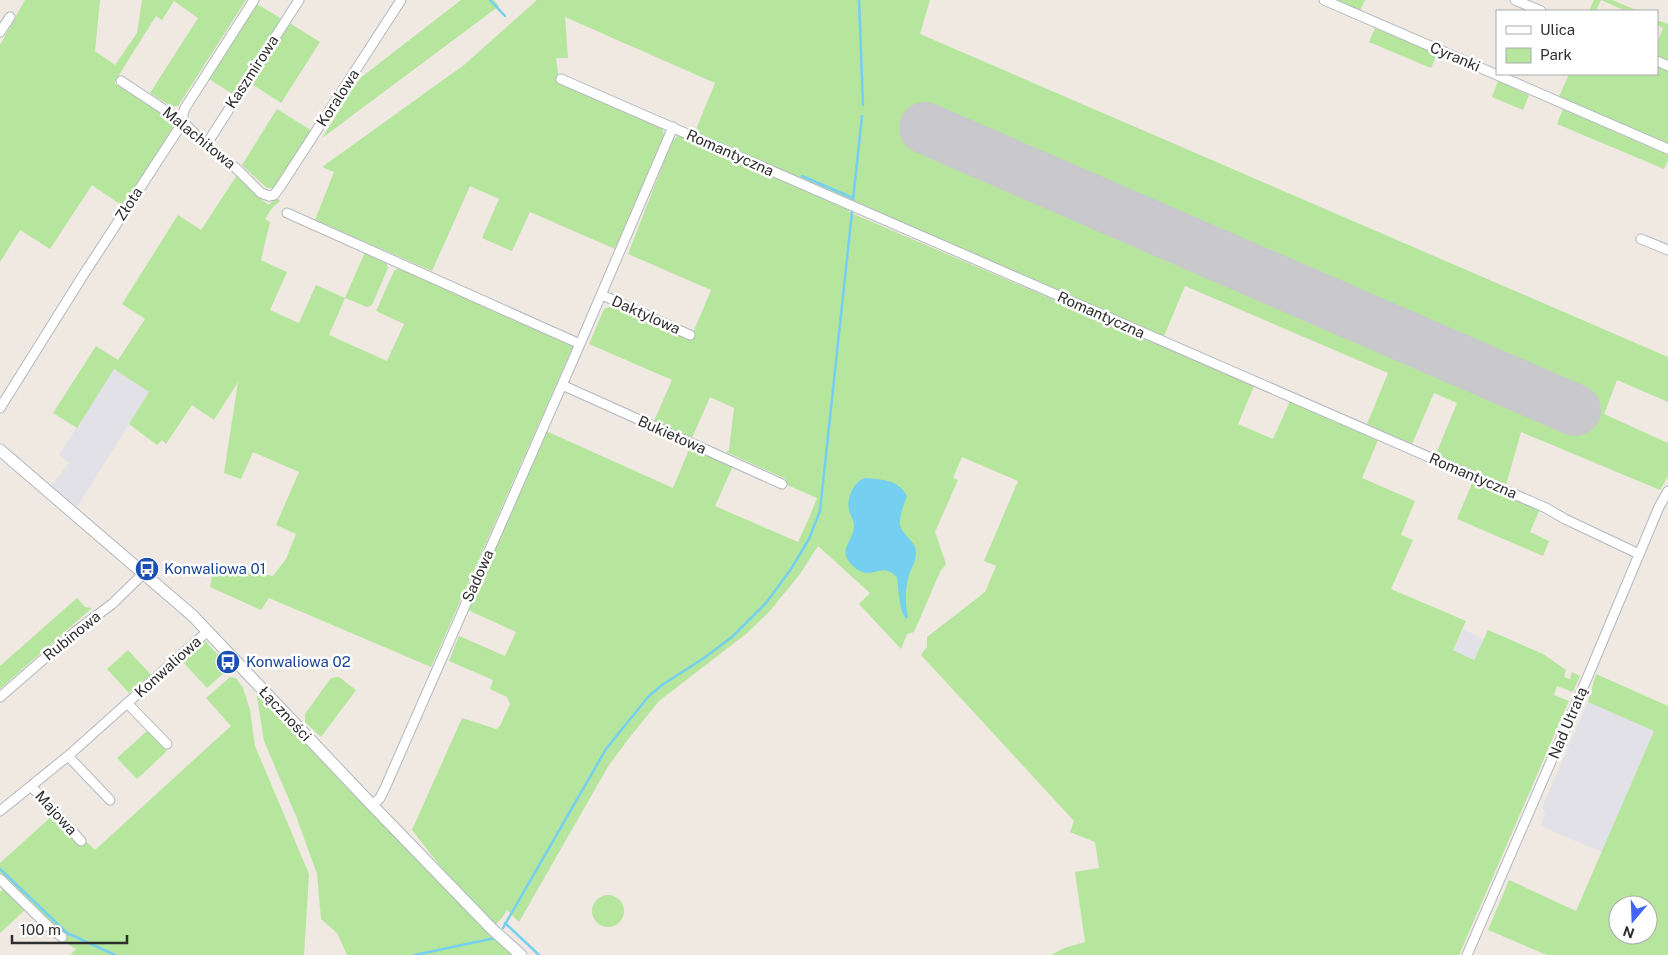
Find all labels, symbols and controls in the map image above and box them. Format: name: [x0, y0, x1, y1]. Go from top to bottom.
legend: [1496, 10, 1658, 75]
text: Ulica: [1540, 21, 1575, 38]
street label: Kaszmirowa: [222, 32, 282, 111]
street label: Cyranki: [1427, 38, 1483, 75]
text: Park: [1540, 46, 1572, 63]
street label: Koralowa: [313, 66, 362, 129]
street label: Malachitowa: [160, 103, 239, 172]
street label: Romantyczna: [684, 126, 776, 179]
street label: Złota: [112, 184, 146, 224]
street label: Romantyczna: [1055, 288, 1147, 341]
street label: Daktylowa: [609, 292, 683, 337]
street label: Bukietowa: [635, 412, 709, 457]
street label: Romantyczna: [1427, 449, 1520, 502]
street label: Sadowa: [459, 547, 497, 605]
bus stop icon: Konwaliowa 01: [134, 556, 160, 582]
place label: Konwaliowa 01: [164, 560, 266, 577]
street label: Rubinowa: [40, 607, 104, 664]
street label: Konwaliowa: [131, 633, 204, 701]
bus stop icon: Konwaliowa 02: [215, 649, 241, 675]
place label: Konwaliowa 02: [246, 653, 351, 670]
street label: Łączności: [256, 683, 315, 744]
street label: Nad Utratą: [1545, 684, 1590, 761]
street label: Majowa: [32, 787, 81, 838]
north arrow: [1608, 895, 1658, 945]
scale bar: [12, 912, 128, 944]
text: 100 m: [20, 921, 61, 938]
text: N: [1621, 923, 1637, 942]

